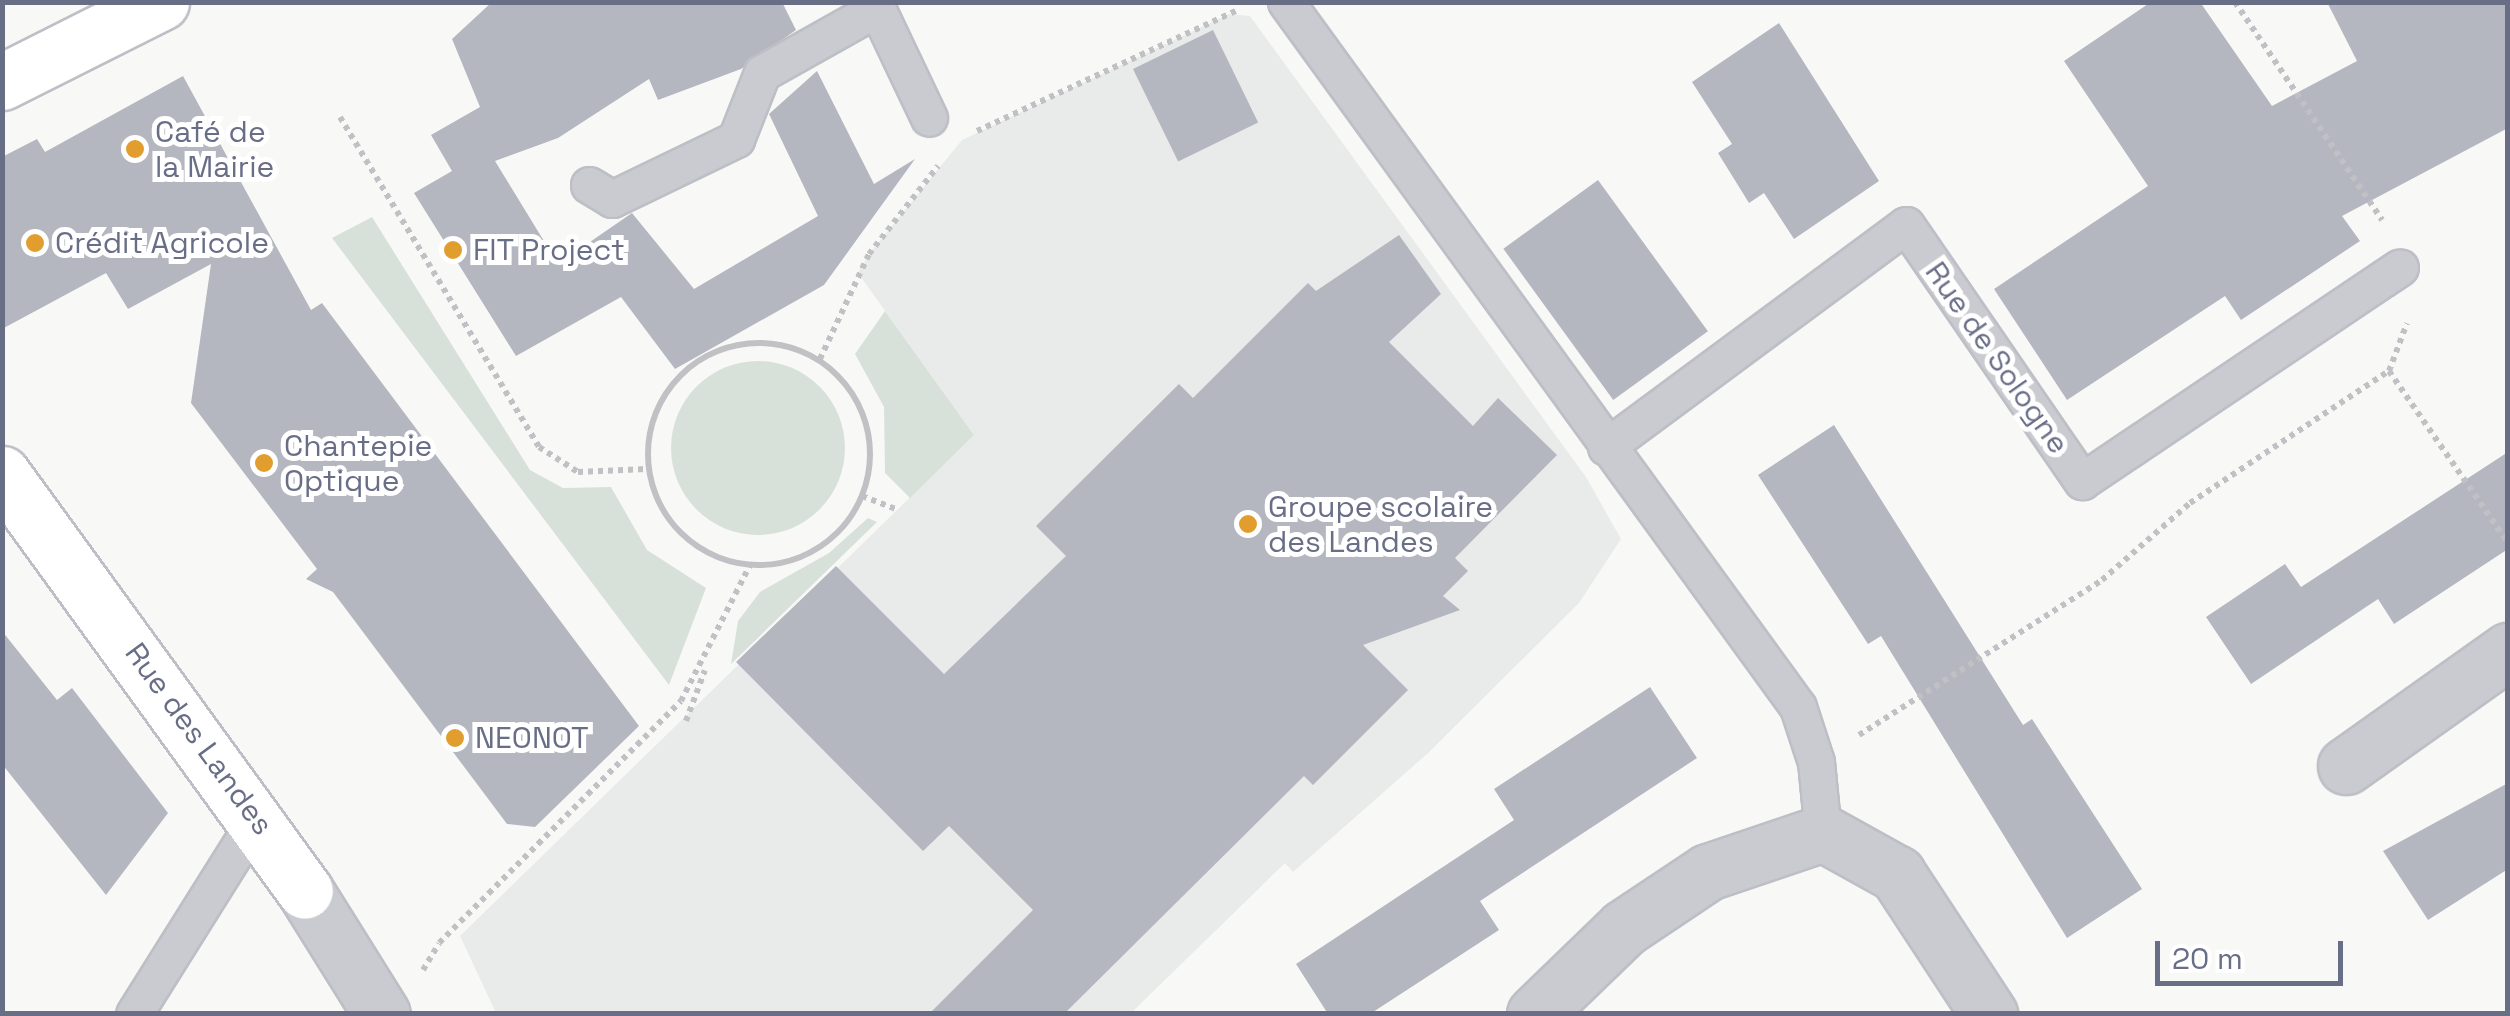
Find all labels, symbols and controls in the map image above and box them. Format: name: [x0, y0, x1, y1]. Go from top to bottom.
place label: Café de la Mairie: [155, 114, 274, 184]
marker: Café de la Mairie: [124, 138, 146, 160]
place label: Crédit Agricole: [55, 225, 269, 261]
marker: Crédit Agricole: [24, 232, 46, 254]
place label: FIT Project: [473, 232, 626, 268]
marker: FIT Project: [442, 239, 464, 261]
street label: Rue de Sologne: [1918, 255, 2076, 461]
place label: Chantepie Optique: [284, 428, 432, 498]
marker: Chantepie Optique: [253, 452, 275, 474]
place label: Groupe scolaire des Landes: [1268, 489, 1493, 560]
marker: Groupe scolaire des Landes: [1237, 513, 1259, 535]
street label: Rue des Landes: [117, 636, 281, 842]
place label: NEONOT: [475, 720, 589, 756]
marker: NEONOT: [444, 727, 466, 749]
scale bar: [2160, 921, 2348, 983]
text: 20 m: [2172, 939, 2243, 978]

